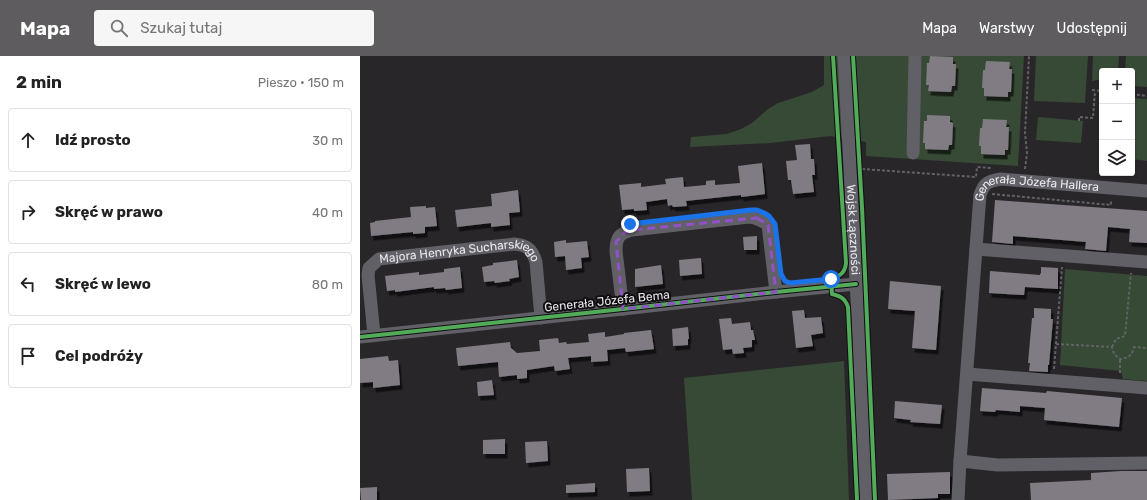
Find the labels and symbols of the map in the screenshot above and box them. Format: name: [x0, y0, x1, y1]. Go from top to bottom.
street label: Generała Józefa Hallera: [973, 172, 1099, 202]
street label: Wojsk Łączności: [844, 184, 863, 275]
route end: [621, 215, 639, 233]
text: Majora Henryka Sucharskiego: [379, 237, 542, 266]
street label: Majora Henryka Sucharskiego: [373, 255, 539, 275]
route start: [822, 270, 840, 288]
street label: Generała Józefa Bema: [544, 287, 670, 315]

